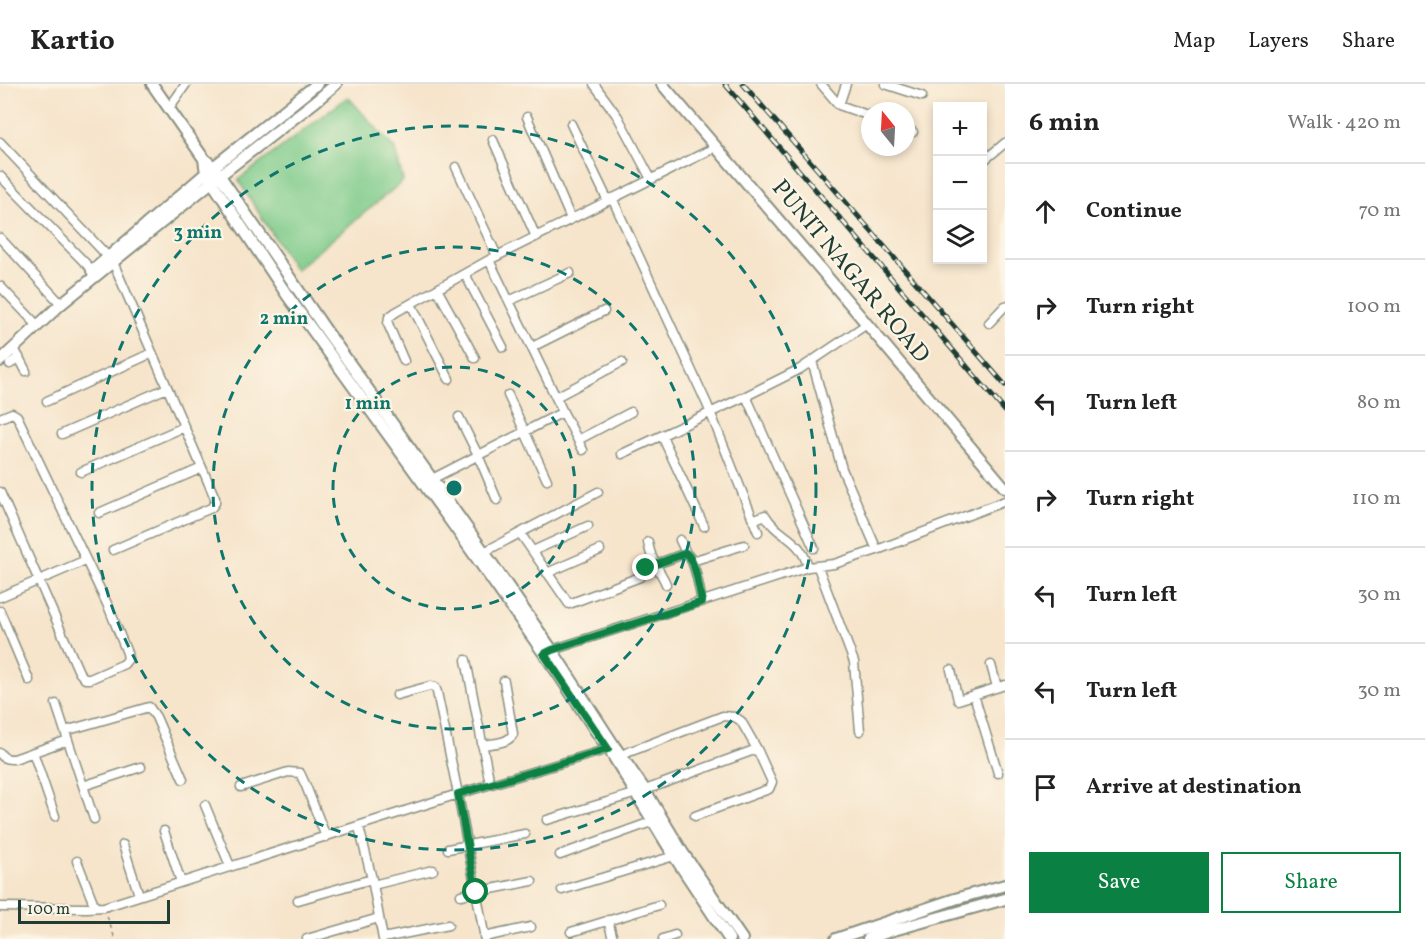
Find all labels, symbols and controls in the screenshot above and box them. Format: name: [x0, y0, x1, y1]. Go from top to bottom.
text: Kartio: [30, 22, 115, 61]
text: Map: [1173, 27, 1215, 56]
text: Layers: [1248, 27, 1309, 56]
text: Share: [1342, 27, 1395, 56]
north arrow: [861, 102, 915, 156]
map controls: [933, 102, 987, 264]
button: +: [933, 102, 987, 156]
text: 6 min: [1029, 105, 1100, 141]
text: Walk · 420 m: [1287, 109, 1401, 137]
button: −: [933, 156, 987, 210]
street label: PUNIT NAGAR ROAD: [763, 173, 937, 371]
icon: ahead: [1029, 195, 1062, 228]
text: Continue: [1086, 196, 1182, 227]
text: 70 m: [1358, 197, 1401, 225]
button: layers: [933, 210, 987, 264]
text: 3 min: [174, 221, 222, 246]
icon: right: [1029, 291, 1062, 324]
text: Turn right: [1086, 292, 1194, 323]
text: 100 m: [1347, 293, 1401, 321]
text: 2 min: [260, 307, 308, 332]
icon: left: [1029, 387, 1062, 420]
text: Turn left: [1086, 388, 1177, 419]
text: 80 m: [1357, 389, 1401, 417]
text: 1 min: [345, 392, 391, 417]
centre of rings: [444, 478, 464, 498]
icon: right: [1029, 483, 1062, 516]
text: Turn right: [1086, 484, 1194, 515]
text: 110 m: [1352, 485, 1401, 513]
route end: [632, 554, 658, 580]
icon: left: [1029, 579, 1062, 612]
text: Turn left: [1086, 580, 1177, 611]
text: 30 m: [1357, 581, 1401, 609]
icon: left: [1029, 675, 1062, 708]
text: Turn left: [1086, 676, 1177, 707]
text: 30 m: [1357, 677, 1401, 705]
icon: arrive: [1029, 771, 1062, 804]
text: Arrive at destination: [1086, 772, 1302, 803]
button: Save: [1029, 852, 1209, 913]
button: Share: [1221, 852, 1401, 913]
route start: [462, 878, 488, 904]
scale bar: [18, 897, 170, 924]
text: 100 m: [27, 899, 70, 921]

